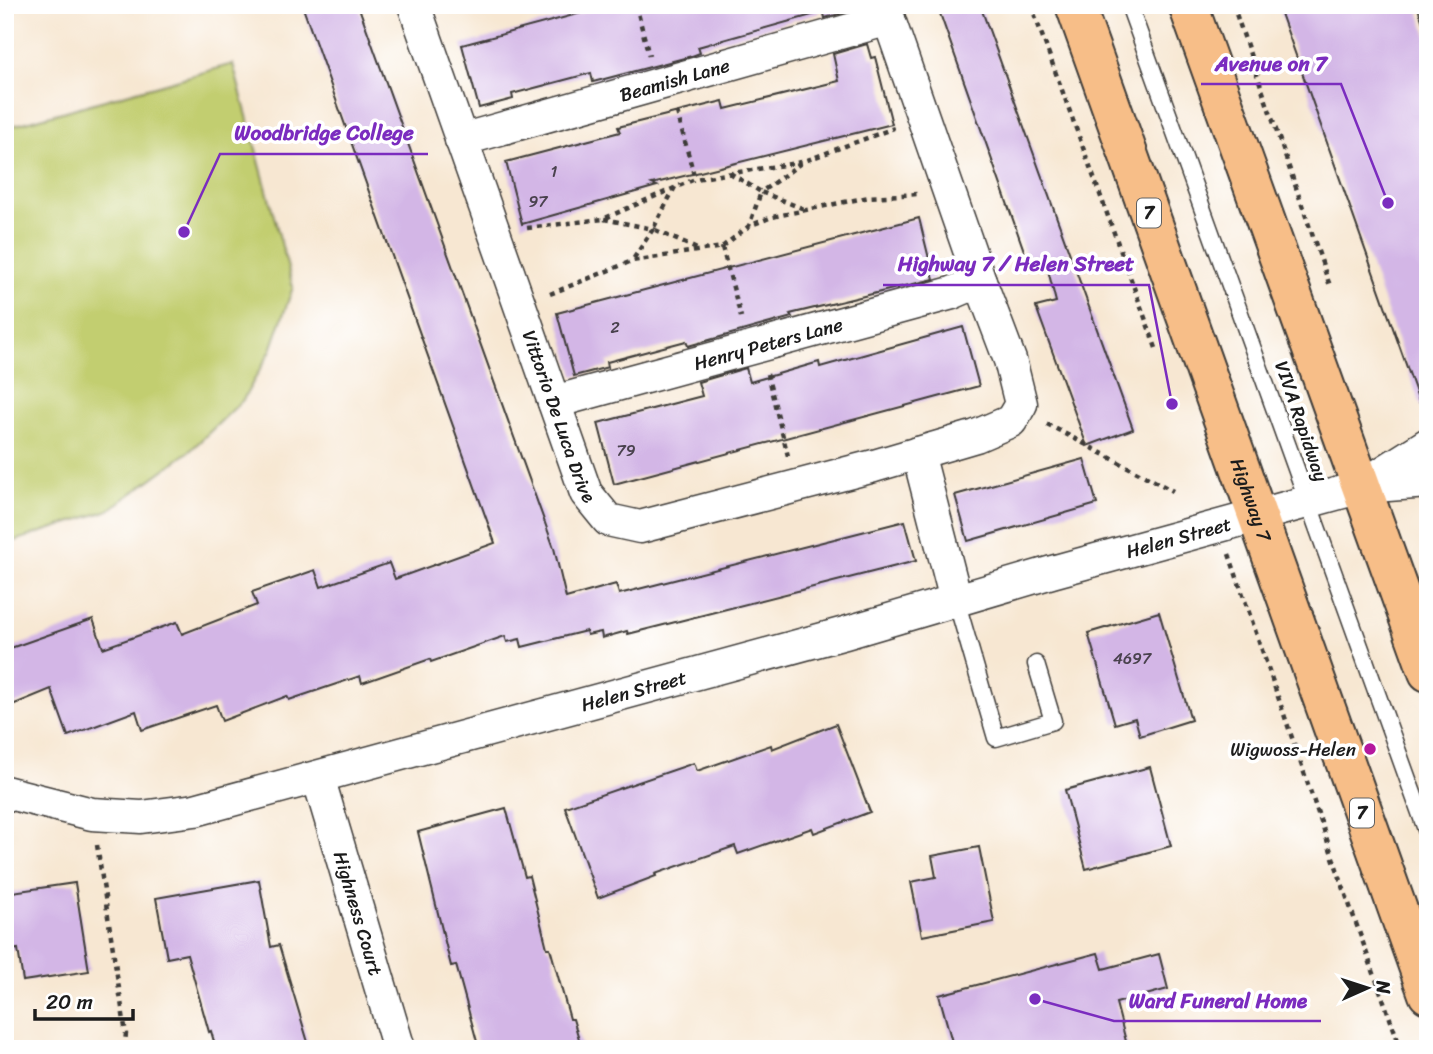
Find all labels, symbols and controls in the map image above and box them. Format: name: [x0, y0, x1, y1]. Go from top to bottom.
callout: Avenue on 7: [1201, 42, 1341, 84]
text: Avenue on 7: [1214, 45, 1329, 83]
street label: Beamish Lane: [616, 49, 734, 111]
callout: Woodbridge College: [220, 112, 428, 154]
text: Woodbridge College: [234, 114, 414, 152]
house number: 1: [551, 157, 558, 186]
house number: 97: [529, 187, 548, 216]
road number: 7: [1137, 198, 1161, 228]
callout: Highway 7 / Helen Street: [883, 243, 1149, 285]
text: Highway 7 / Helen Street: [897, 245, 1135, 283]
street label: Henry Peters Lane: [690, 308, 847, 380]
house number: 2: [610, 313, 620, 342]
street label: Vittorio De Luca Drive: [513, 326, 604, 511]
street label: VIVA Rapidway: [1265, 356, 1338, 486]
house number: 79: [617, 436, 636, 465]
street label: Highway 7: [1221, 453, 1281, 547]
street label: Helen Street: [1122, 507, 1235, 568]
house number: 4697: [1113, 644, 1152, 673]
street label: Helen Street: [577, 661, 690, 721]
place label: Wigwoss-Helen: [1230, 733, 1356, 766]
marker: Wigwoss-Helen: [1362, 741, 1378, 757]
road number: 7: [1350, 798, 1374, 828]
street label: Highness Court: [324, 847, 392, 979]
north arrow: [1332, 953, 1402, 1023]
scale bar: [35, 977, 133, 1021]
callout: Ward Funeral Home: [1114, 979, 1321, 1021]
text: N: [1367, 979, 1400, 995]
text: Ward Funeral Home: [1129, 982, 1308, 1020]
text: 20 m: [46, 983, 93, 1021]

